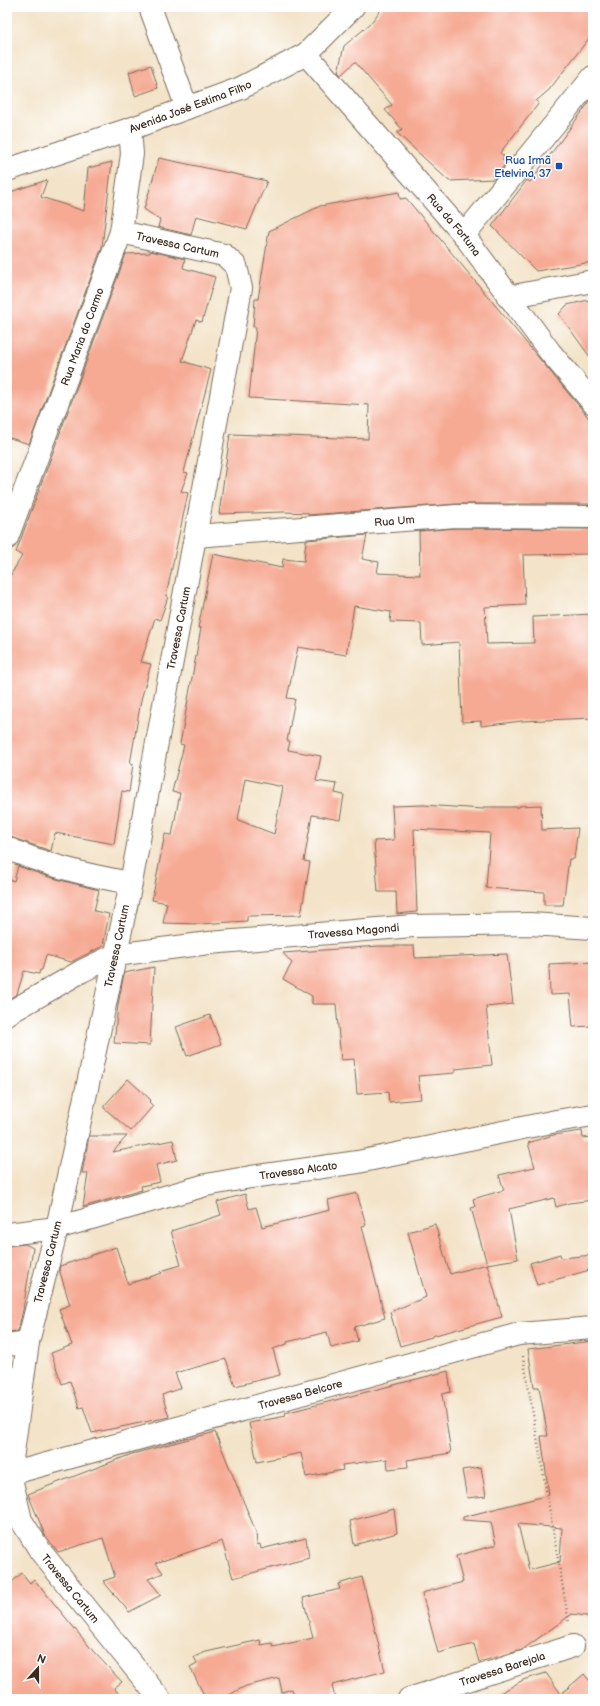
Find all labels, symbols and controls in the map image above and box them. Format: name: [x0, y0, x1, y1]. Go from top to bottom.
street label: Avenida José Estima Filho: [127, 77, 254, 135]
place label: Rua Irmã Etelvina, 37: [494, 154, 552, 180]
marker: Rua Irmã Etelvina, 37: [554, 161, 564, 171]
street label: Rua da Fortuna: [424, 191, 484, 258]
street label: Travessa Cartum: [135, 229, 220, 260]
street label: Rua Maria do Carmo: [58, 286, 106, 387]
street label: Rua Um: [374, 513, 415, 529]
street label: Travessa Cartum: [165, 585, 193, 671]
street label: Travessa Cartum: [102, 903, 132, 989]
street label: Travessa Magondi: [308, 921, 400, 941]
street label: Travessa Alcato: [259, 1158, 338, 1182]
street label: Travessa Cartum: [31, 1219, 65, 1305]
street label: Travessa Belcore: [257, 1376, 344, 1412]
street label: Travessa Cartum: [39, 1551, 102, 1625]
north arrow: [18, 1648, 58, 1688]
street label: Travessa Barejola: [458, 1649, 547, 1689]
text: N: [35, 1652, 48, 1667]

